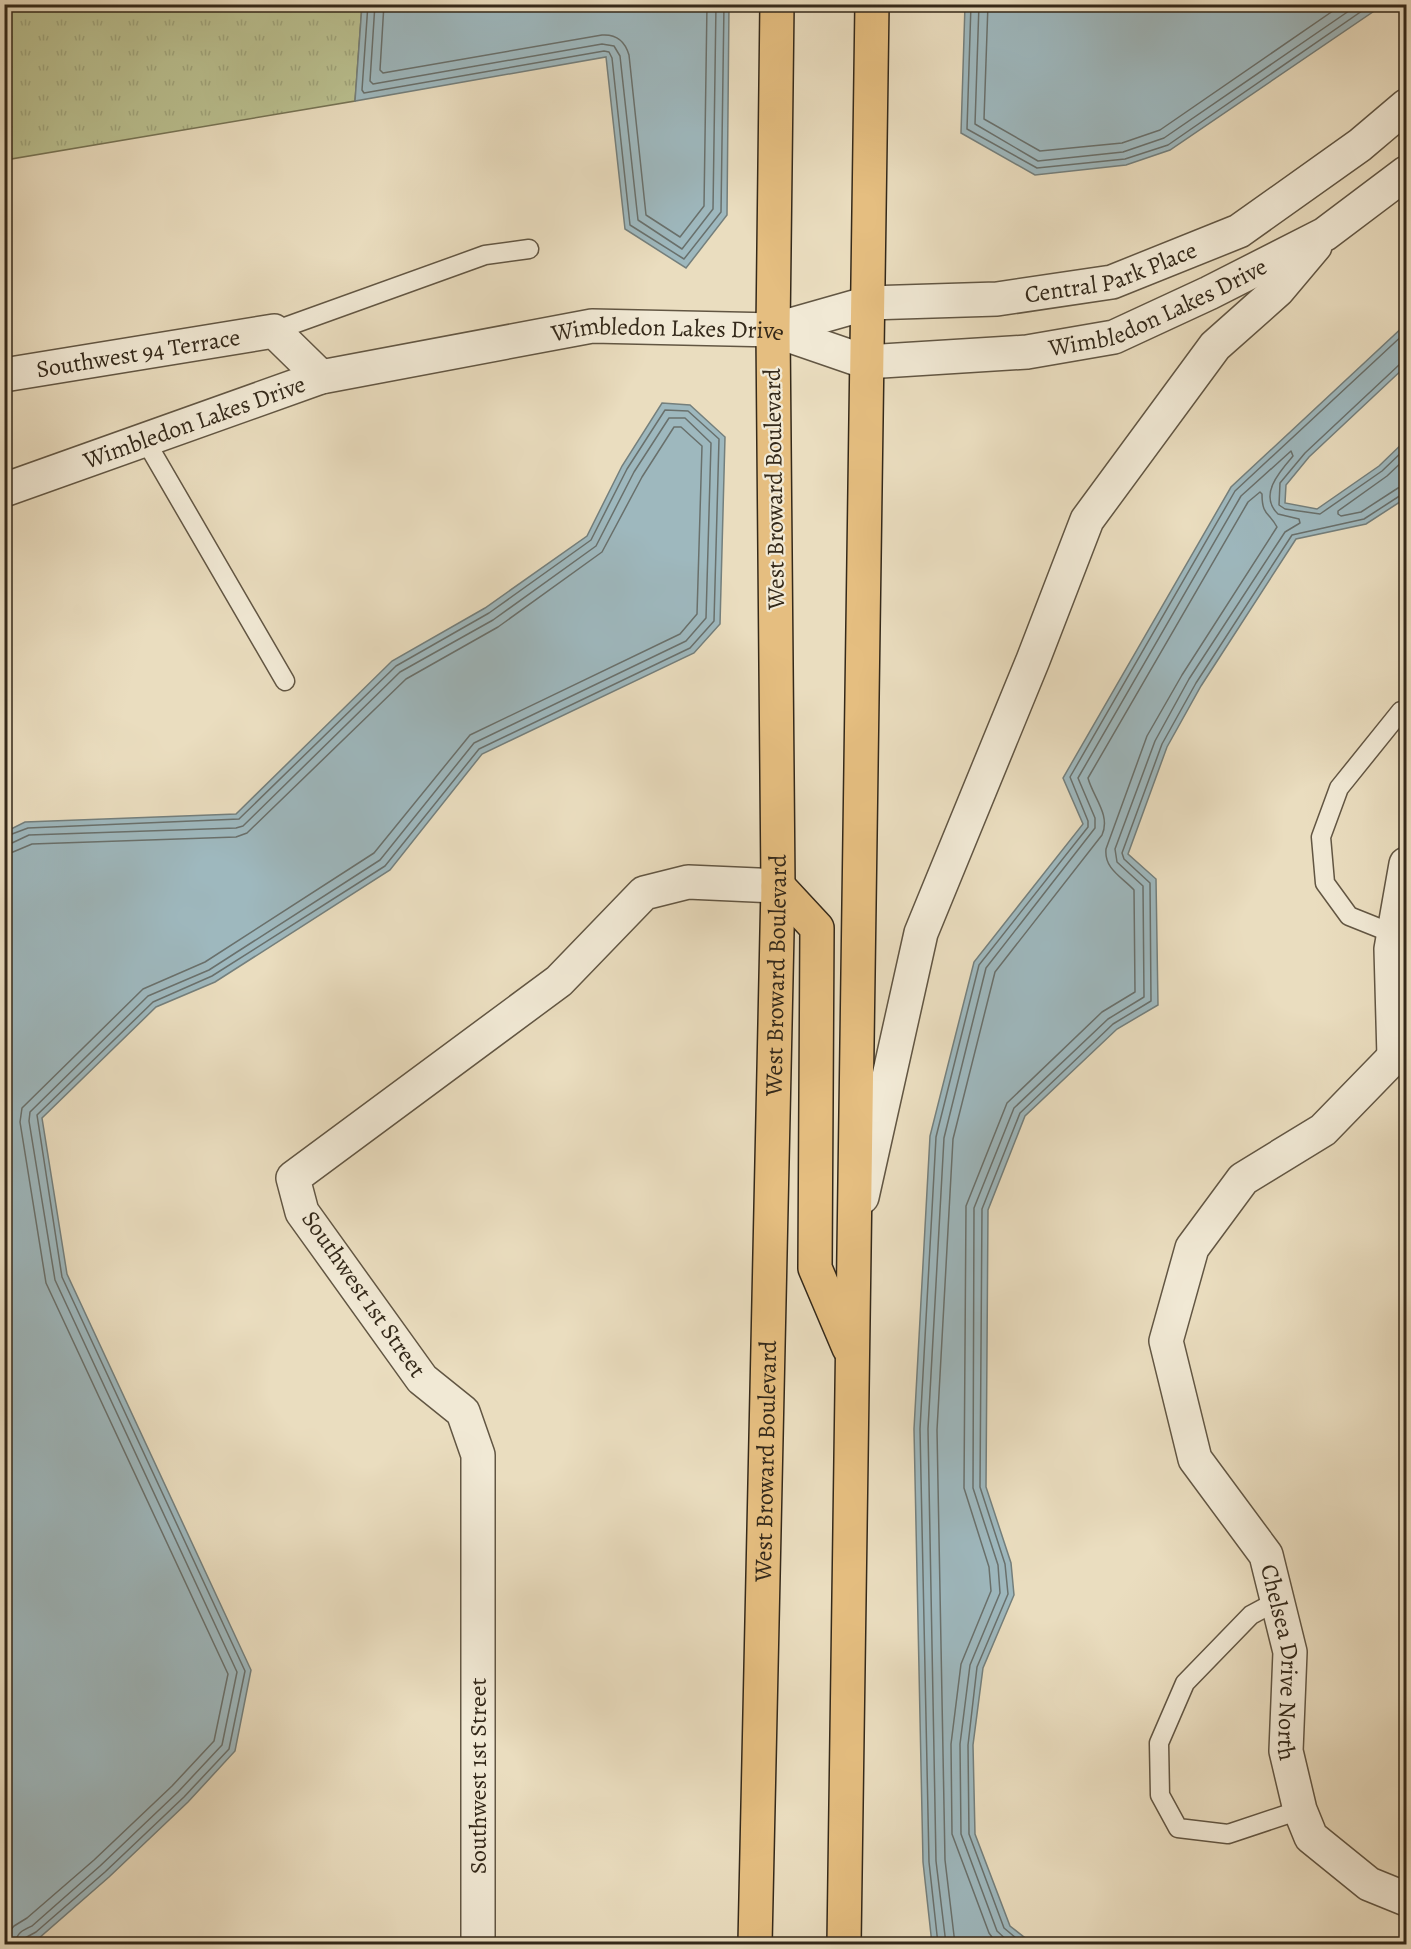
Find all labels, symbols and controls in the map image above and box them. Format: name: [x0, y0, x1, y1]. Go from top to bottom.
street label: Central Park Place: [1023, 234, 1201, 311]
street label: Wimbledon Lakes Drive: [1045, 250, 1272, 364]
street label: Wimbledon Lakes Drive: [548, 309, 789, 350]
street label: Southwest 94 Terrace: [34, 321, 243, 385]
street label: Wimbledon Lakes Drive: [78, 368, 310, 477]
street label: West Broward Boulevard: [756, 368, 792, 611]
street label: West Broward Boulevard: [757, 854, 794, 1097]
street label: Southwest 1st Street: [295, 1204, 434, 1384]
street label: West Broward Boulevard: [747, 1340, 784, 1583]
street label: Chelsea Drive North: [1253, 1561, 1307, 1764]
street label: Southwest 1st Street: [462, 1678, 494, 1874]

